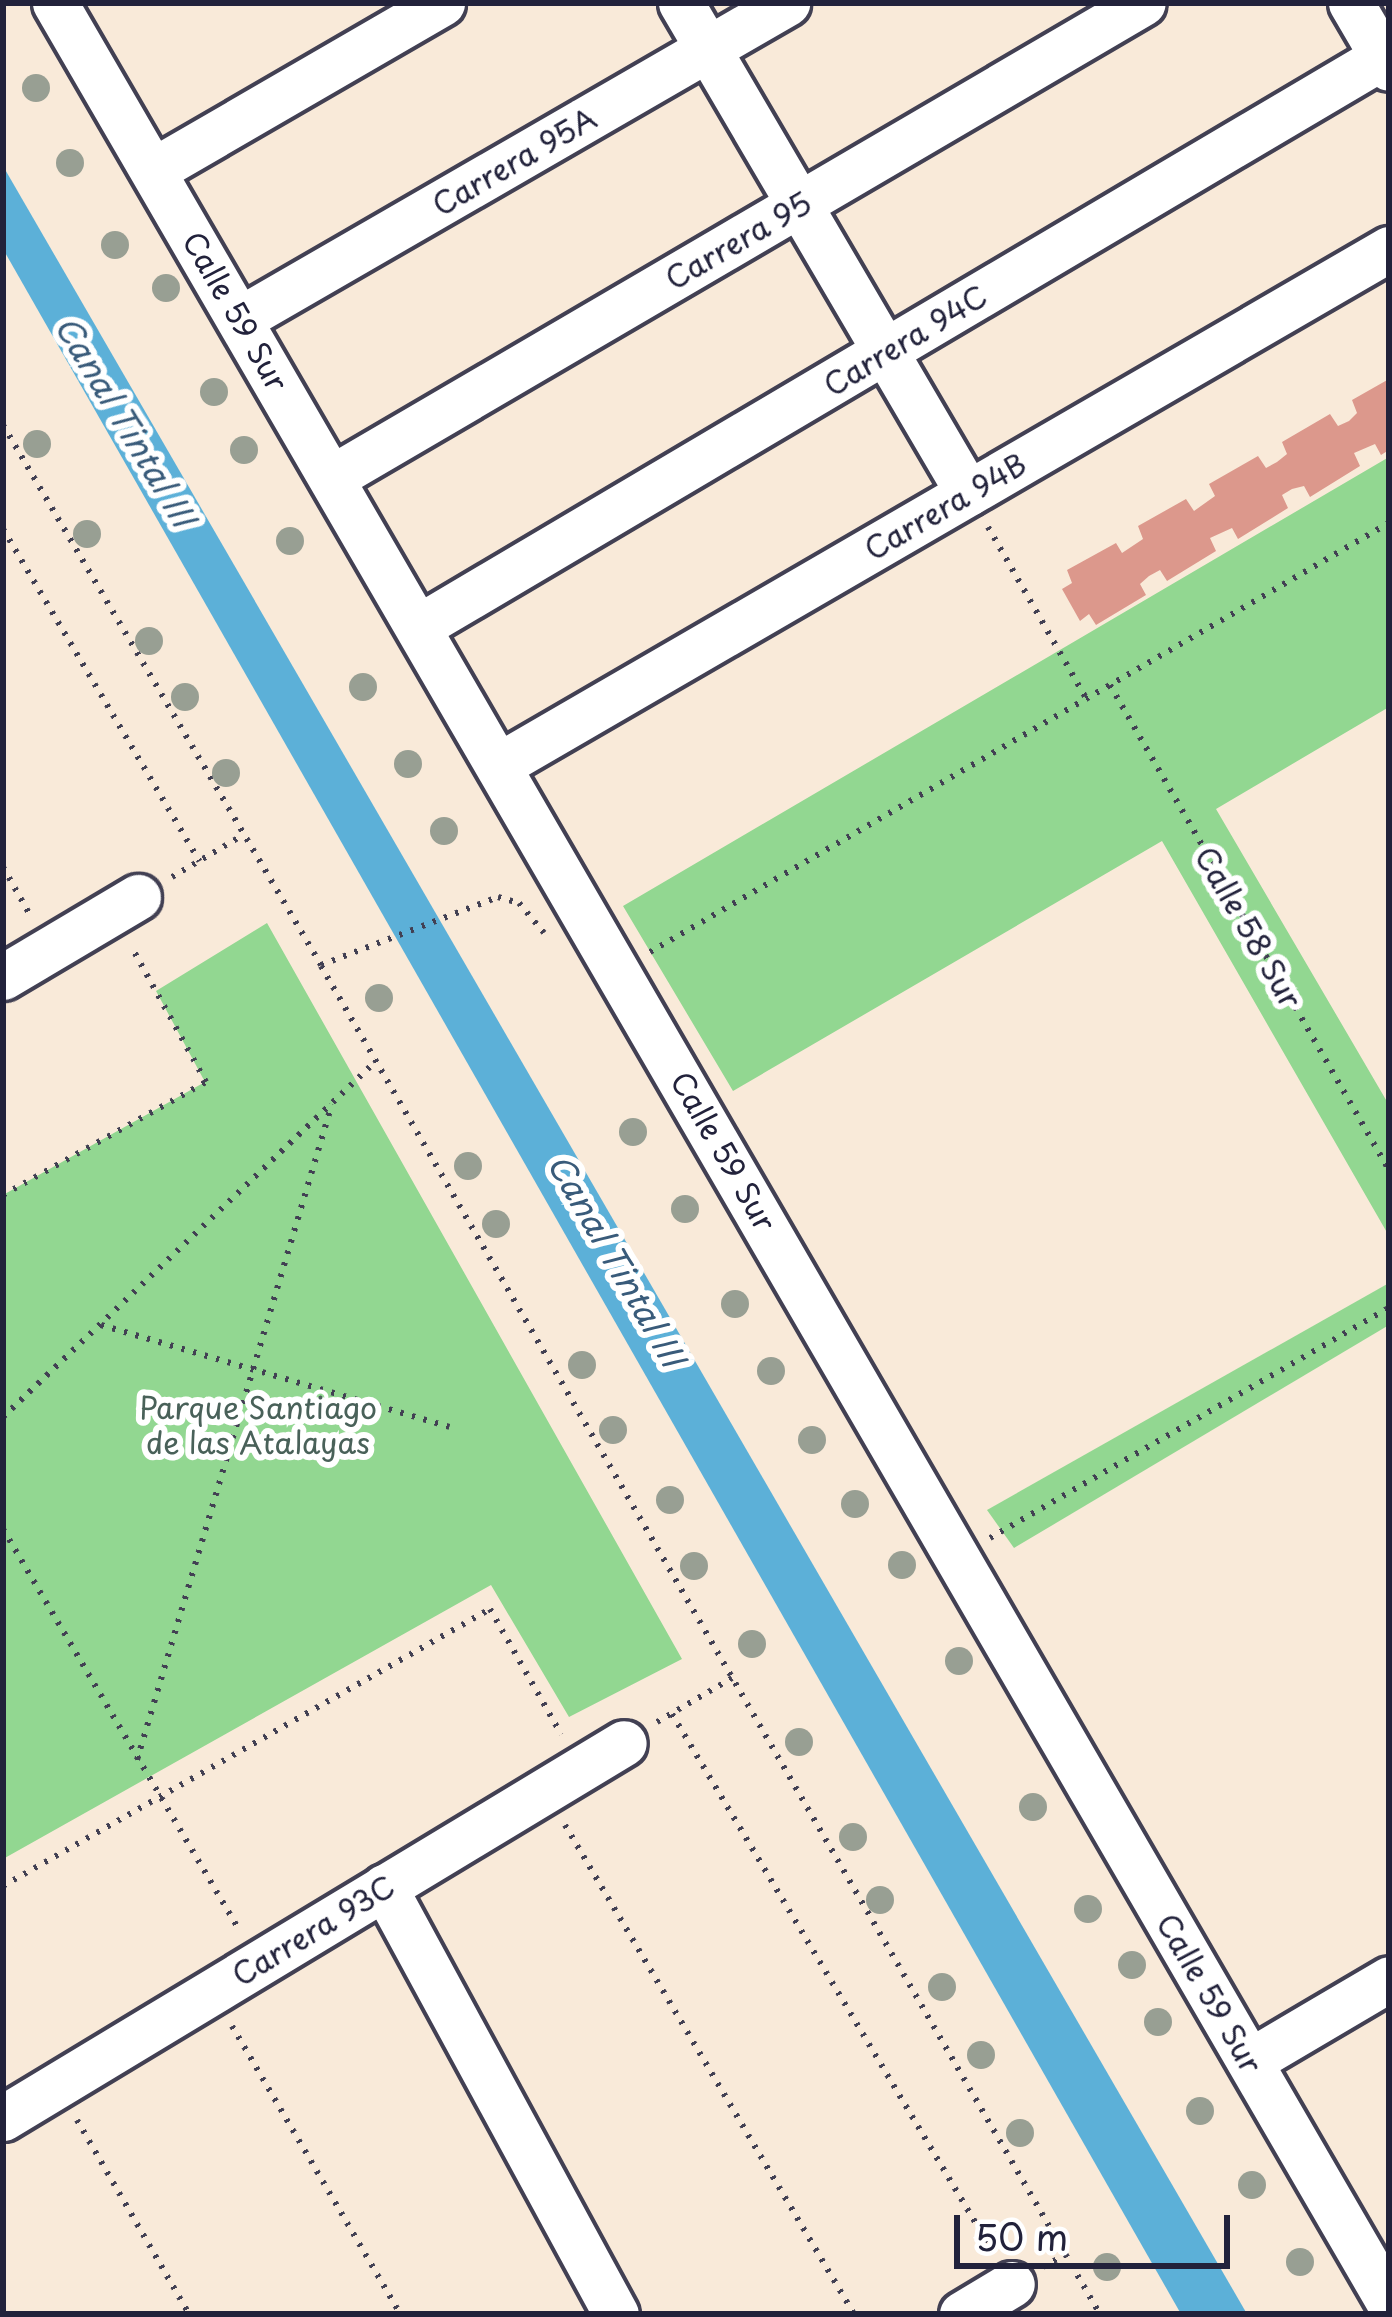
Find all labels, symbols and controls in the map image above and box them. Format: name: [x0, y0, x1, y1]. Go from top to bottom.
street label: Carrera 95A: [425, 99, 603, 223]
street label: Carrera 95: [659, 184, 817, 296]
street label: Calle 59 Sur: [175, 224, 297, 398]
street label: Carrera 94C: [816, 277, 994, 403]
water label: Canal Tintal III: [47, 308, 205, 534]
street label: Carrera 94B: [857, 445, 1033, 567]
street label: Calle 58 Sur: [1188, 840, 1310, 1014]
street label: Calle 59 Sur: [663, 1064, 785, 1238]
water label: Canal Tintal III: [540, 1146, 694, 1374]
park label: Parque Santiago de las Atalayas: [139, 1389, 377, 1460]
street label: Carrera 93C: [225, 1867, 401, 1993]
street label: Calle 59 Sur: [1149, 1906, 1271, 2080]
scale bar: [960, 2191, 1236, 2265]
text: 50 m: [975, 2209, 1068, 2263]

